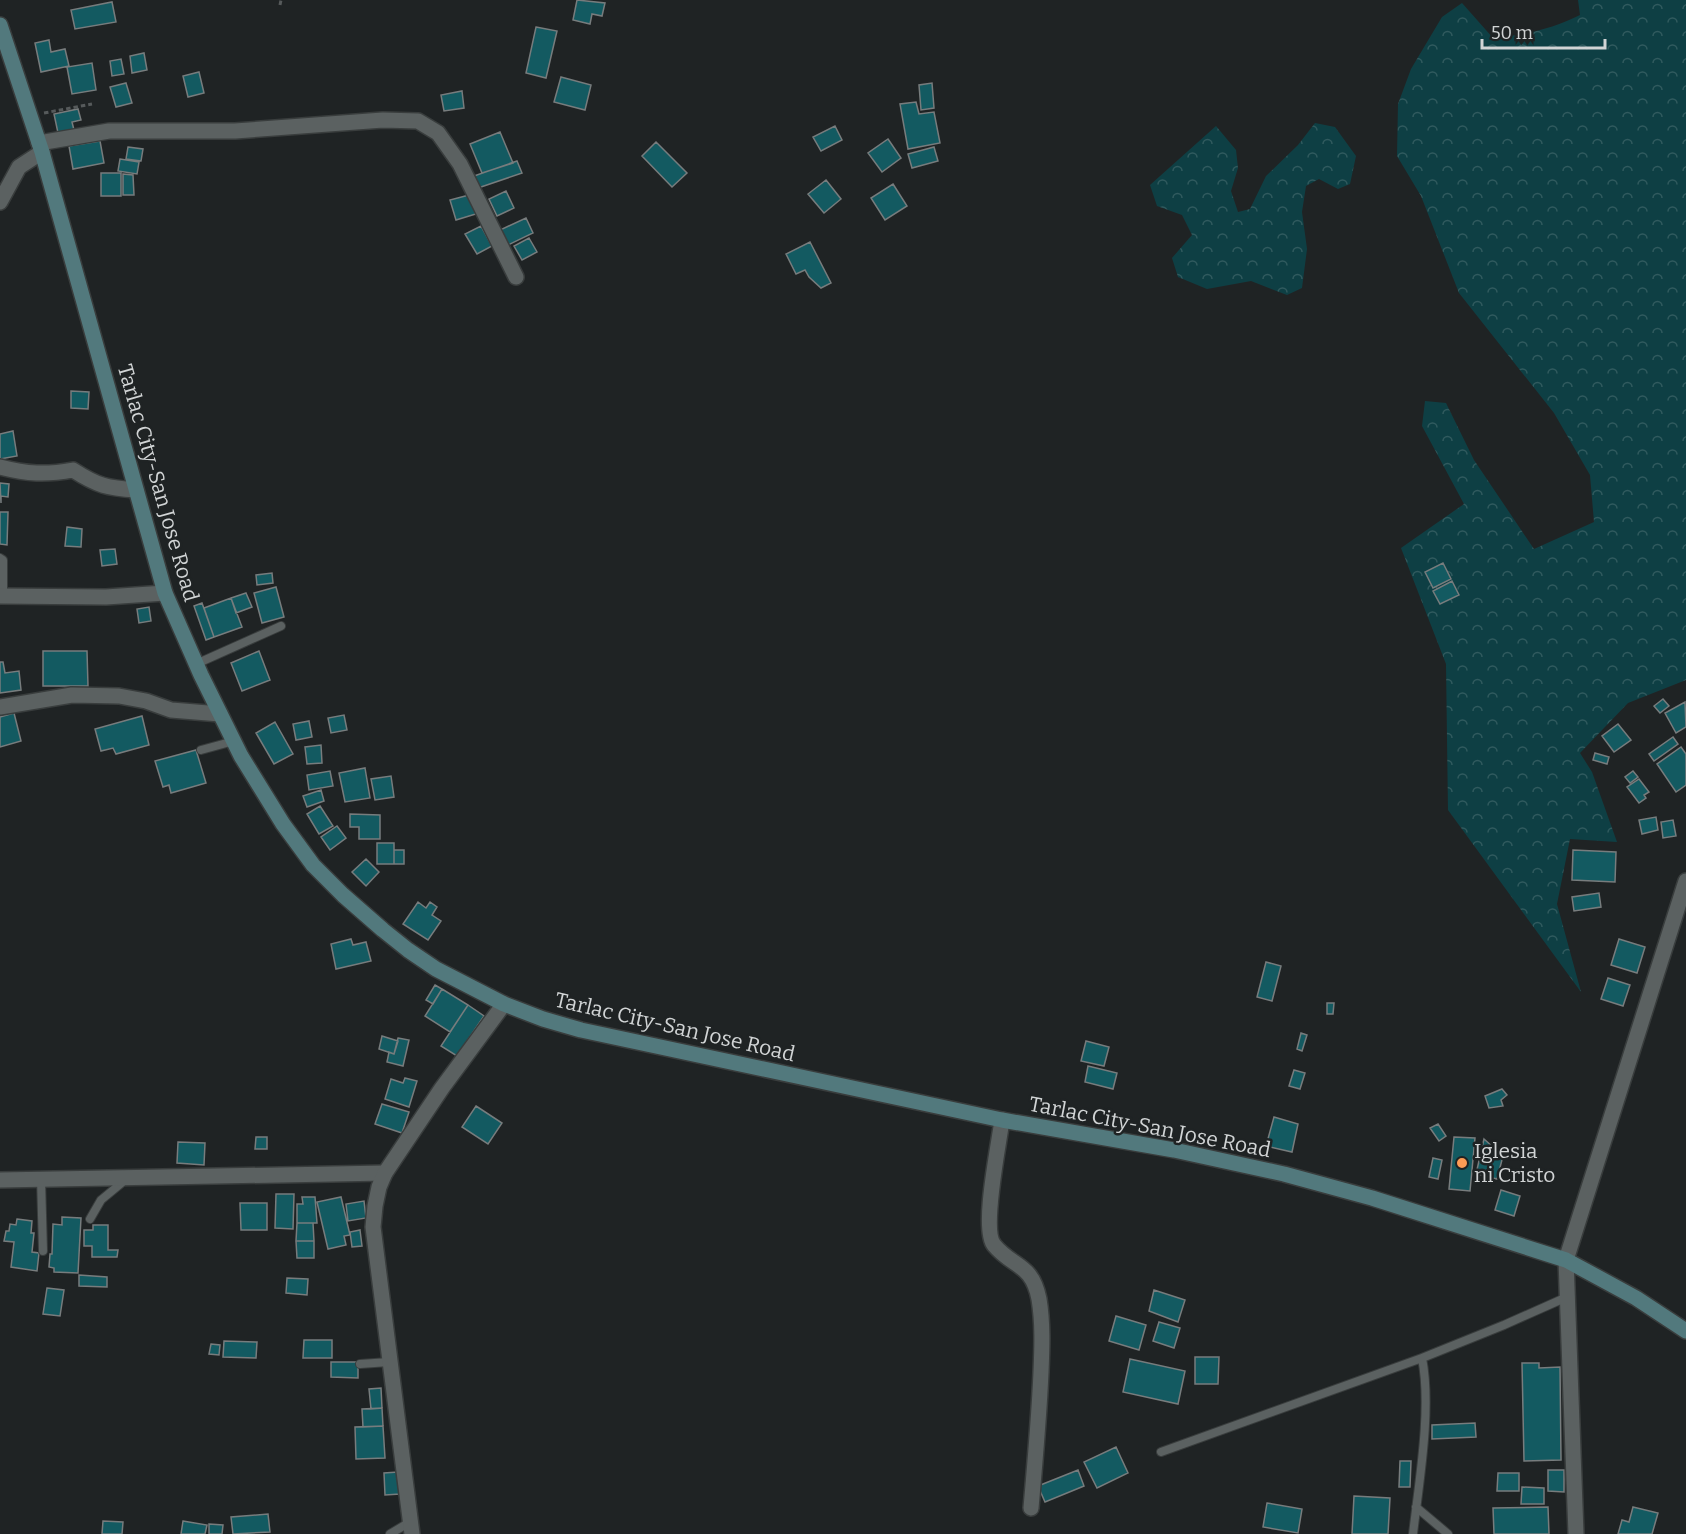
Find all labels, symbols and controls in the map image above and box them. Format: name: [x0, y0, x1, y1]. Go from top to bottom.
scale bar: [1482, 12, 1605, 50]
text: 50 m: [1491, 22, 1533, 44]
street label: Tarlac City-San Jose Road: [112, 361, 204, 605]
street label: Tarlac City-San Jose Road: [552, 987, 798, 1067]
street label: Tarlac City-San Jose Road: [1027, 1091, 1273, 1163]
place label: Iglesia ni Cristo: [1474, 1138, 1555, 1188]
marker: Iglesia ni Cristo: [1455, 1156, 1469, 1170]

